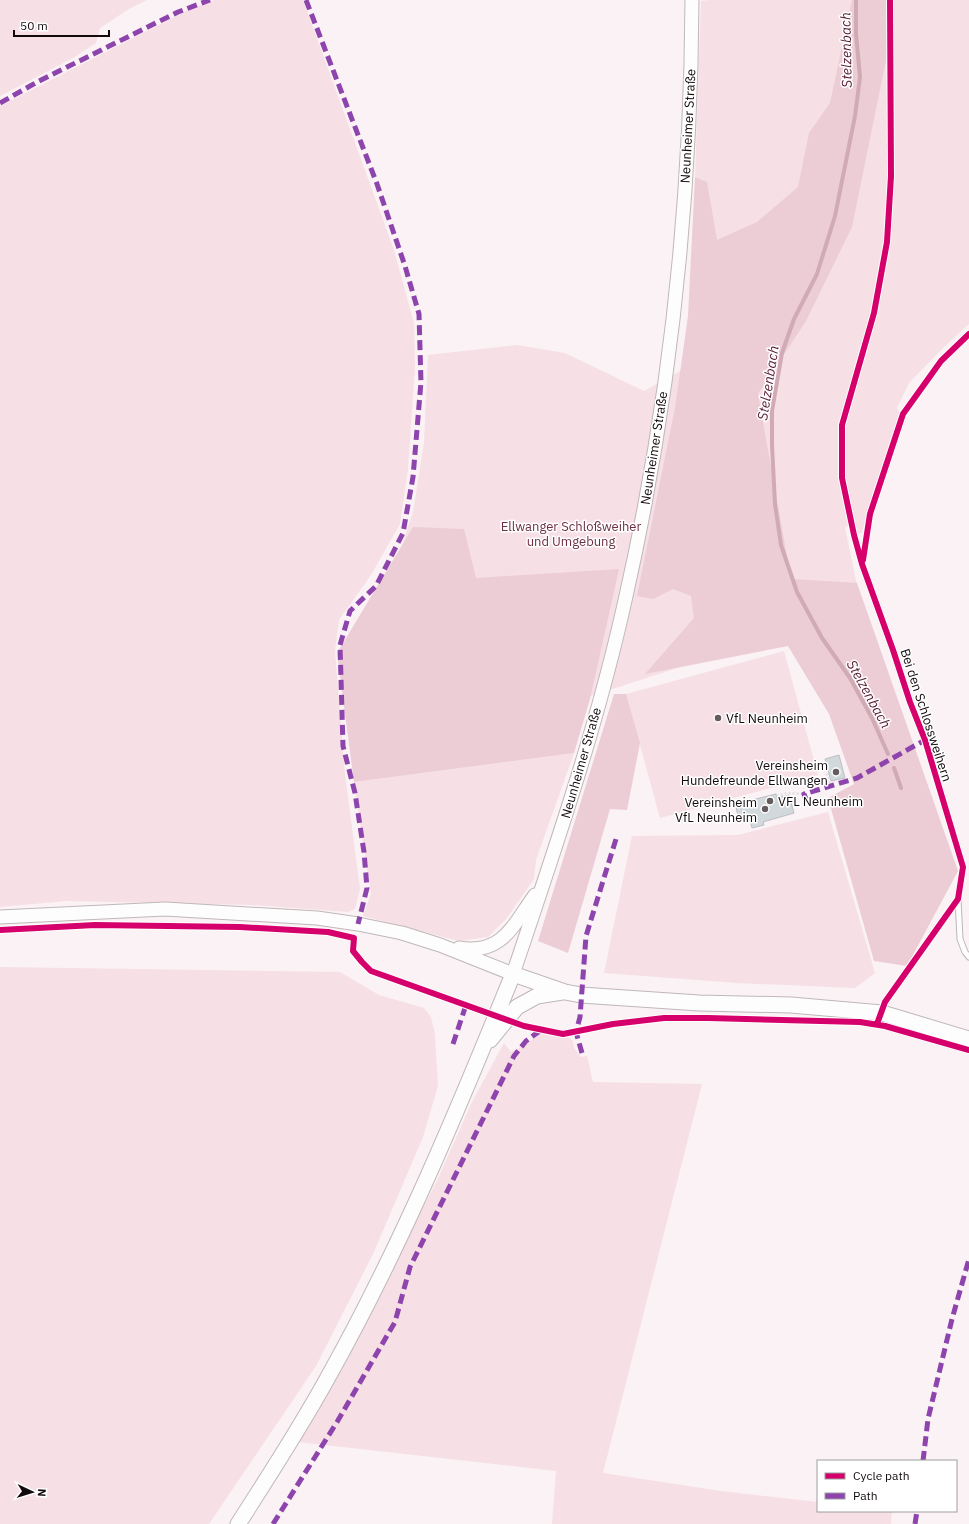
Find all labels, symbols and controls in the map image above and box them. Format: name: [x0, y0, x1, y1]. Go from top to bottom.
scale bar: [14, 12, 109, 38]
water label: Stelzenbach: [836, 12, 856, 88]
text: 50 m: [20, 18, 48, 33]
street label: Neunheimer Straße: [677, 68, 699, 184]
water label: Stelzenbach: [753, 344, 783, 422]
street label: Neunheimer Straße: [637, 390, 671, 506]
park label: Ellwanger Schloßweiher und Umgebung: [501, 518, 641, 550]
street label: Bei den Schlossweihern: [896, 646, 956, 784]
water label: Stelzenbach: [843, 657, 895, 731]
street label: Neunheimer Straße: [557, 706, 605, 820]
place label: VfL Neunheim: [726, 710, 808, 727]
marker: VfL Neunheim: [713, 713, 723, 723]
place label: Vereinsheim Hundefreunde Ellwangen: [681, 757, 828, 789]
marker: Vereinsheim Hundefreunde Ellwangen: [831, 767, 841, 777]
place label: VFL Neunheim: [778, 793, 863, 810]
place label: Vereinsheim VfL Neunheim: [675, 794, 757, 826]
marker: VFL Neunheim: [765, 796, 775, 806]
marker: Vereinsheim VfL Neunheim: [760, 804, 770, 814]
legend: [817, 1460, 957, 1512]
text: Cycle path: [853, 1468, 910, 1483]
north arrow: [12, 1472, 52, 1512]
text: N: [35, 1488, 49, 1497]
text: Path: [853, 1488, 878, 1503]

